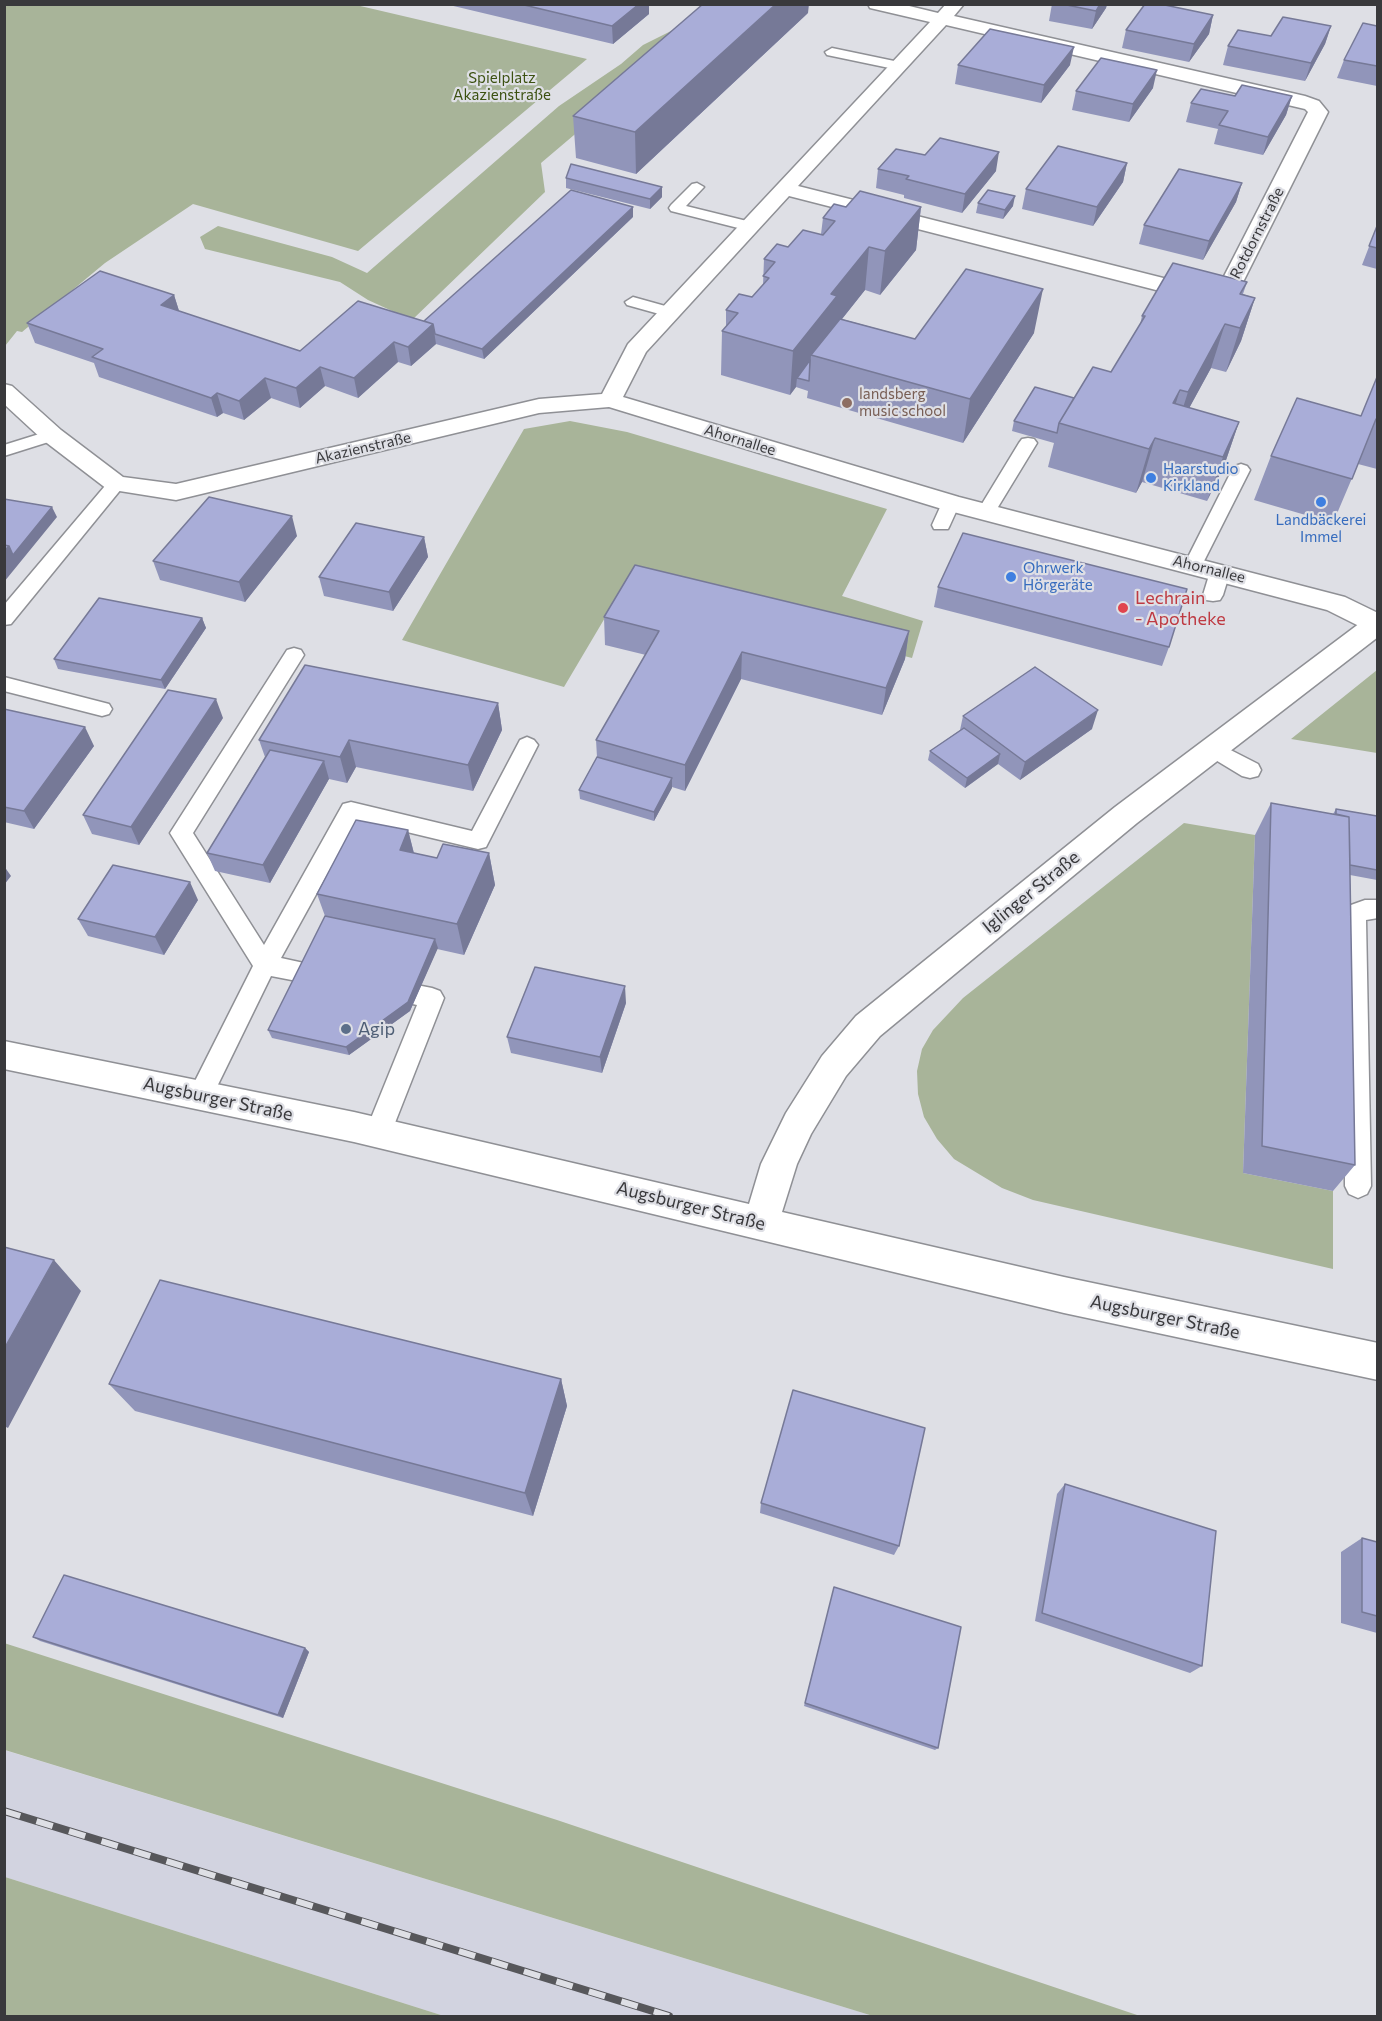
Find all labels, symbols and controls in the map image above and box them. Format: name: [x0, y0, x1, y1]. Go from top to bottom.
park label: Spielplatz Akazienstraße: [453, 69, 551, 104]
street label: Rotdornstraße: [1226, 184, 1288, 282]
place label: landsberg music school: [859, 385, 946, 420]
marker: landsberg music school: [840, 396, 854, 410]
street label: Ahornallee: [702, 421, 778, 459]
street label: Akazienstraße: [313, 428, 413, 468]
place label: Haarstudio Kirkland: [1163, 460, 1238, 495]
marker: Haarstudio Kirkland: [1144, 471, 1158, 485]
marker: Landbäckerei Immel: [1314, 495, 1328, 509]
place label: Landbäckerei Immel: [1276, 511, 1366, 546]
street label: Ahornallee: [1171, 551, 1247, 587]
place label: Ohrwerk Hörgeräte: [1023, 559, 1093, 594]
marker: Ohrwerk Hörgeräte: [1004, 570, 1018, 584]
place label: Lechrain - Apotheke: [1135, 587, 1226, 630]
marker: Lechrain - Apotheke: [1116, 601, 1130, 615]
street label: Iglinger Straße: [978, 846, 1084, 938]
place label: Agip: [358, 1018, 395, 1040]
marker: Agip: [339, 1022, 353, 1036]
street label: Augsburger Straße: [141, 1073, 295, 1125]
street label: Augsburger Straße: [614, 1177, 768, 1235]
street label: Augsburger Straße: [1088, 1291, 1242, 1343]

